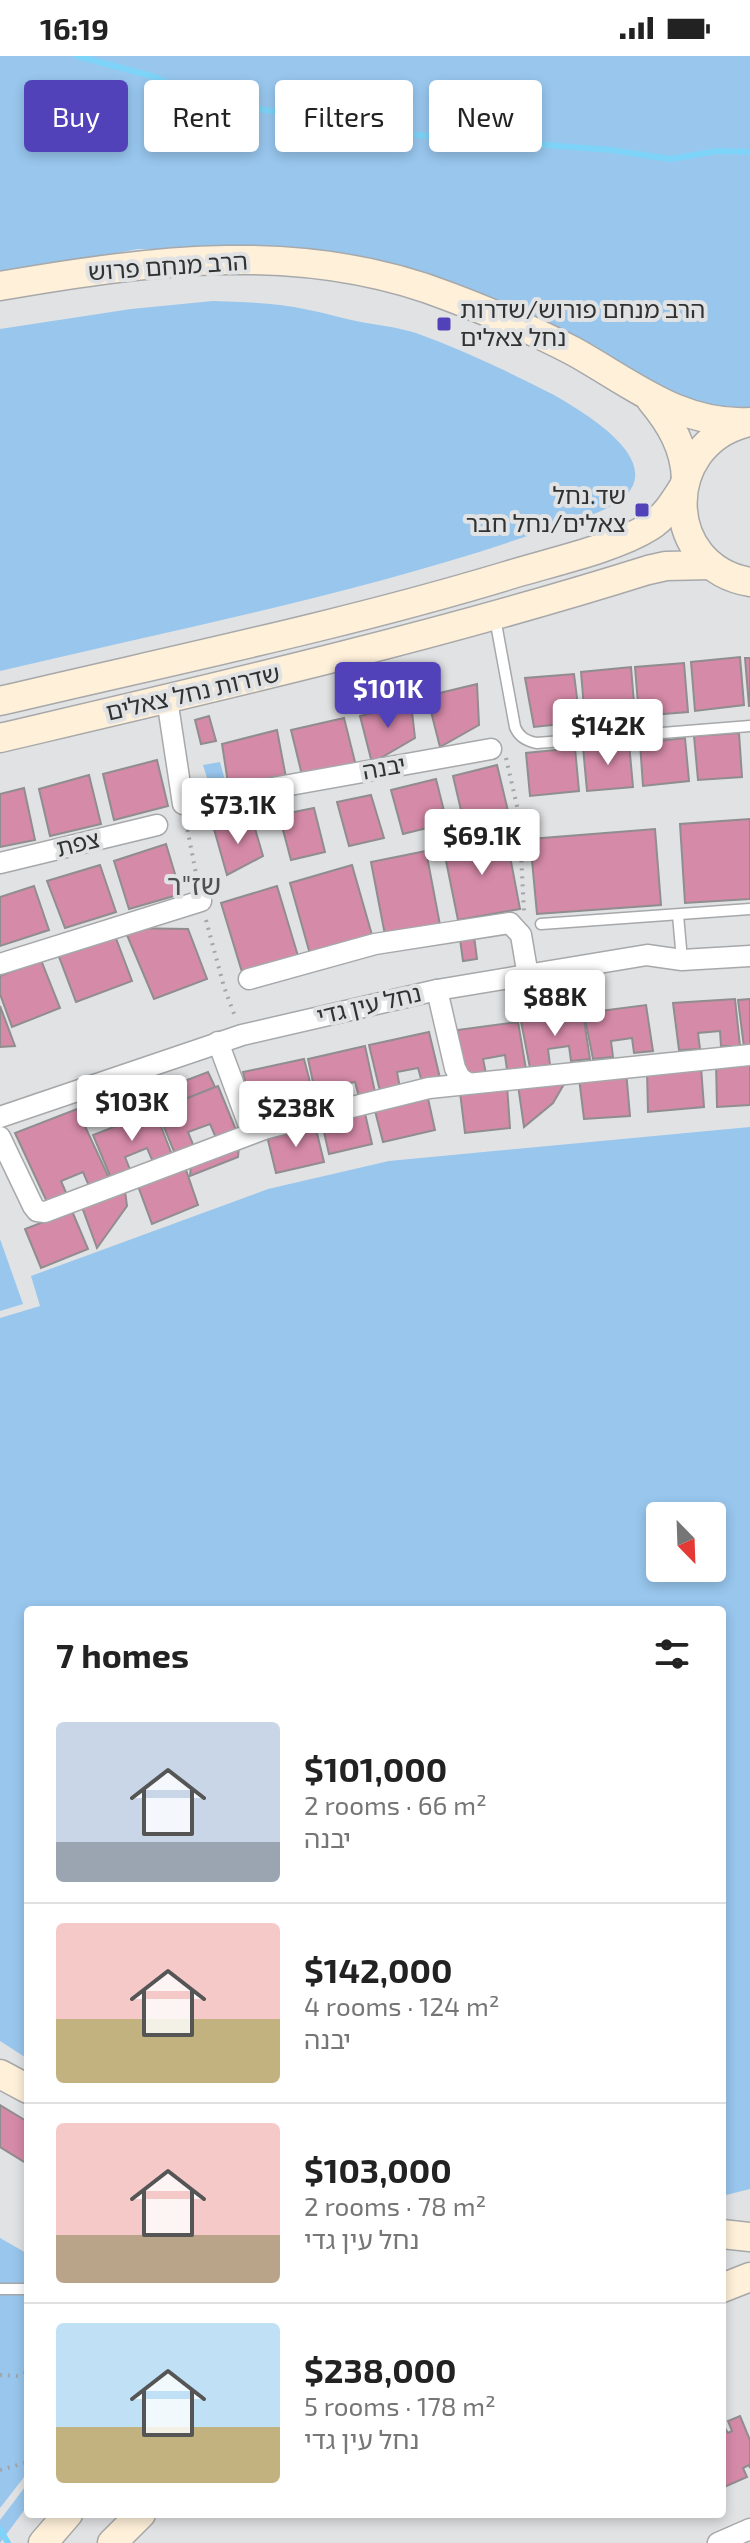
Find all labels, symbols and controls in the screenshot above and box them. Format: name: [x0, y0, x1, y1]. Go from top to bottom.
text: 16:19: [40, 10, 109, 46]
chip: Buy: [24, 80, 128, 152]
chip: Rent: [144, 80, 259, 152]
chip: Filters: [275, 80, 413, 152]
chip: New: [429, 80, 542, 152]
street label: הרב מנחם פרוש: [87, 245, 249, 286]
place label: הרב מנחם פורוש/שדרות נחל צאלים: [460, 294, 705, 351]
marker: הרב מנחם פורוש/שדרות נחל צאלים: [435, 315, 453, 333]
place label: שד.נחל צאלים/נחל חבר: [466, 480, 626, 537]
marker: שד.נחל צאלים/נחל חבר: [633, 501, 651, 519]
street label: שדרות נחל צאלים: [103, 657, 282, 726]
pin: $101K: [332, 662, 444, 730]
text: $101K: [353, 672, 423, 703]
pin: $142K: [552, 699, 664, 767]
text: $142K: [571, 709, 645, 740]
street label: יבנה: [360, 748, 408, 785]
pin: $73.1K: [173, 778, 303, 846]
text: $73.1K: [200, 788, 276, 819]
pin: $69.1K: [417, 809, 547, 877]
text: $69.1K: [443, 819, 521, 850]
street label: צפת: [53, 823, 102, 862]
district label: שז"ר: [167, 867, 221, 901]
pin: $88K: [508, 970, 602, 1038]
street label: נחל עין גדי: [314, 977, 424, 1030]
text: $88K: [523, 980, 587, 1011]
pin: $103K: [76, 1075, 188, 1143]
pin: $238K: [240, 1081, 352, 1149]
text: $103K: [95, 1085, 169, 1116]
text: $238K: [257, 1091, 335, 1122]
north arrow: [646, 1502, 726, 1582]
map controls: [646, 1502, 726, 1582]
icon: filters: [650, 1632, 694, 1676]
text: 7 homes: [56, 1634, 189, 1675]
text: $101,000: [304, 1748, 447, 1789]
icon: home: [120, 1754, 216, 1850]
text: 2 rooms · 66 m²: [304, 1789, 487, 1820]
text: יבנה: [304, 1822, 351, 1853]
text: $142,000: [304, 1949, 452, 1990]
icon: home: [120, 1955, 216, 2051]
text: 4 rooms · 124 m²: [304, 1990, 499, 2021]
text: יבנה: [304, 2023, 351, 2054]
text: $103,000: [304, 2149, 452, 2190]
icon: home: [120, 2155, 216, 2251]
text: 2 rooms · 78 m²: [304, 2190, 486, 2221]
text: נחל עין גדי: [304, 2223, 419, 2254]
text: $238,000: [304, 2349, 457, 2390]
icon: home: [120, 2355, 216, 2451]
text: 5 rooms · 178 m²: [304, 2390, 496, 2421]
text: נחל עין גדי: [304, 2423, 419, 2454]

